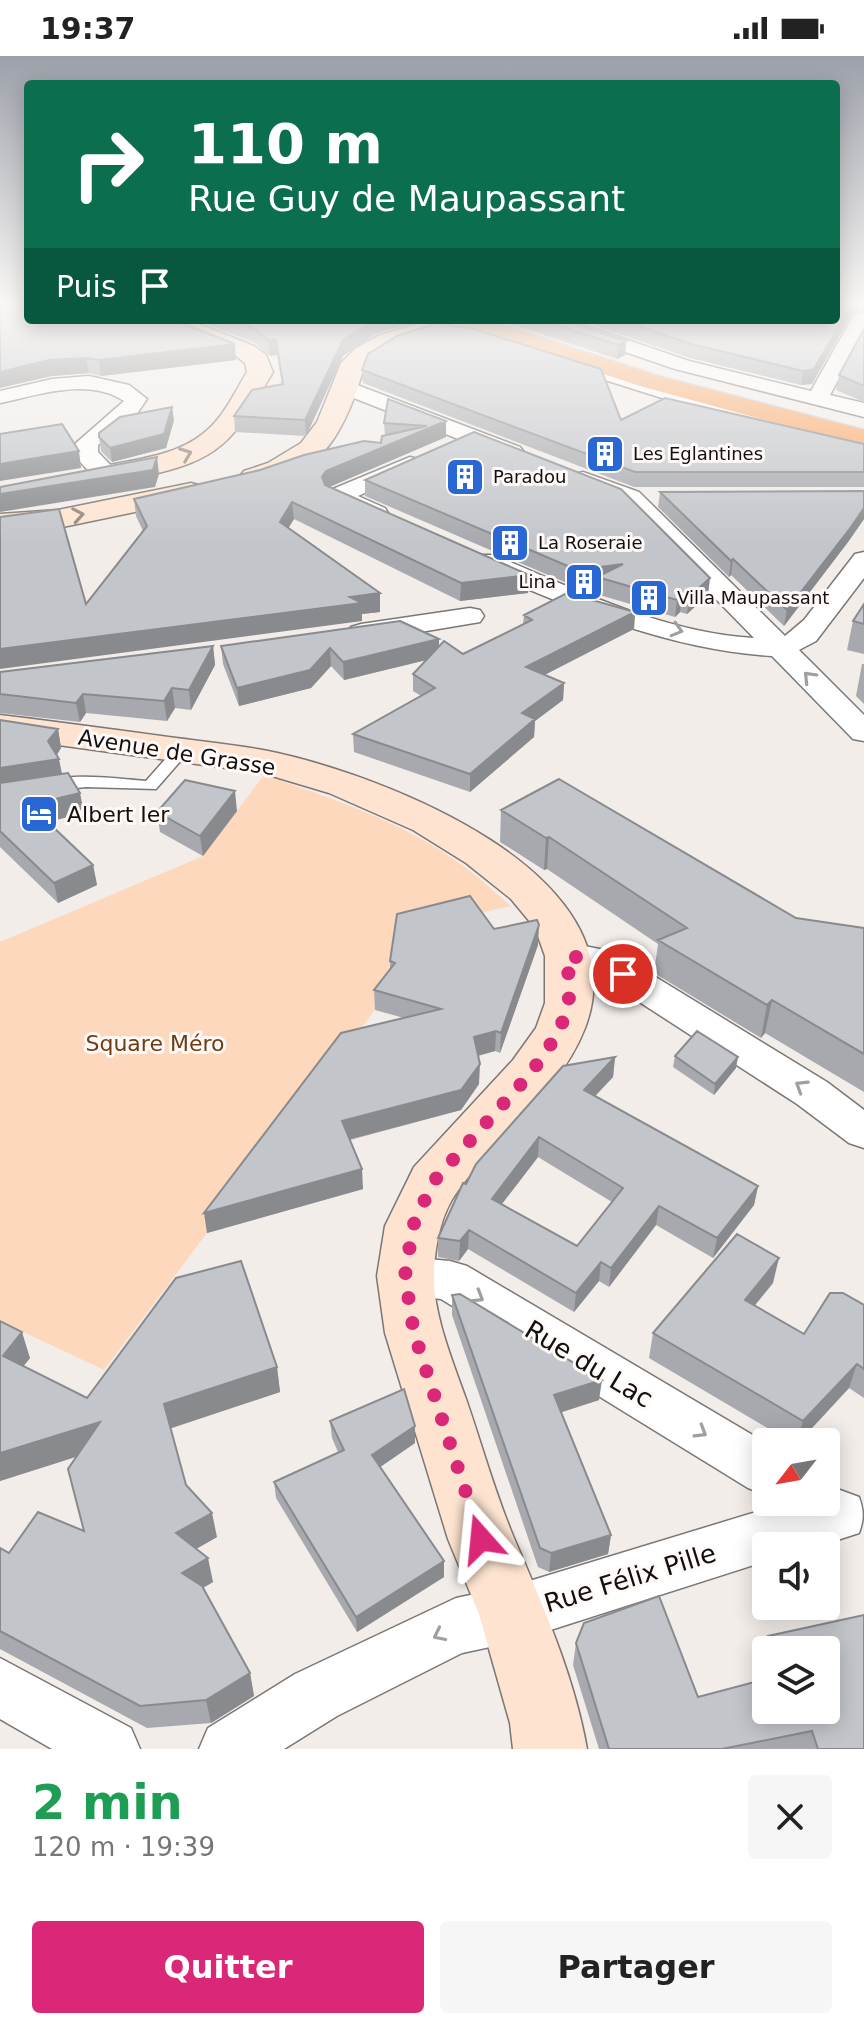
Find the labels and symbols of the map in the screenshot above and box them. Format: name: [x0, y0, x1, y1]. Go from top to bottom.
building icon: Les Eglantines: [584, 433, 626, 475]
place label: Les Eglantines: [633, 443, 763, 464]
one-way arrow: [178, 447, 192, 464]
building icon: Paradou: [444, 456, 486, 498]
place label: Paradou: [493, 466, 566, 487]
one-way arrow: [71, 508, 84, 525]
building icon: La Roseraie: [489, 522, 531, 564]
place label: La Roseraie: [538, 532, 642, 553]
building icon: Lina: [563, 561, 605, 603]
place label: Lina: [519, 571, 556, 592]
building icon: Villa Maupassant: [628, 577, 670, 619]
place label: Villa Maupassant: [677, 587, 829, 608]
one-way arrow: [669, 621, 683, 637]
one-way arrow: [804, 672, 819, 686]
street label: Avenue de Grasse: [77, 725, 277, 780]
hotel icon: Albert Ier: [18, 793, 60, 835]
place label: Albert Ier: [67, 802, 170, 827]
pin: [589, 940, 657, 1008]
park label: Square Méro: [86, 1031, 224, 1056]
one-way arrow: [795, 1081, 810, 1096]
one-way arrow: [469, 1288, 484, 1303]
street label: Rue du Lac: [520, 1314, 658, 1414]
one-way arrow: [692, 1422, 707, 1437]
north arrow: [752, 1428, 840, 1516]
position arrow: [439, 1497, 523, 1581]
street label: Rue Félix Pille: [540, 1538, 720, 1618]
one-way arrow: [432, 1625, 447, 1641]

